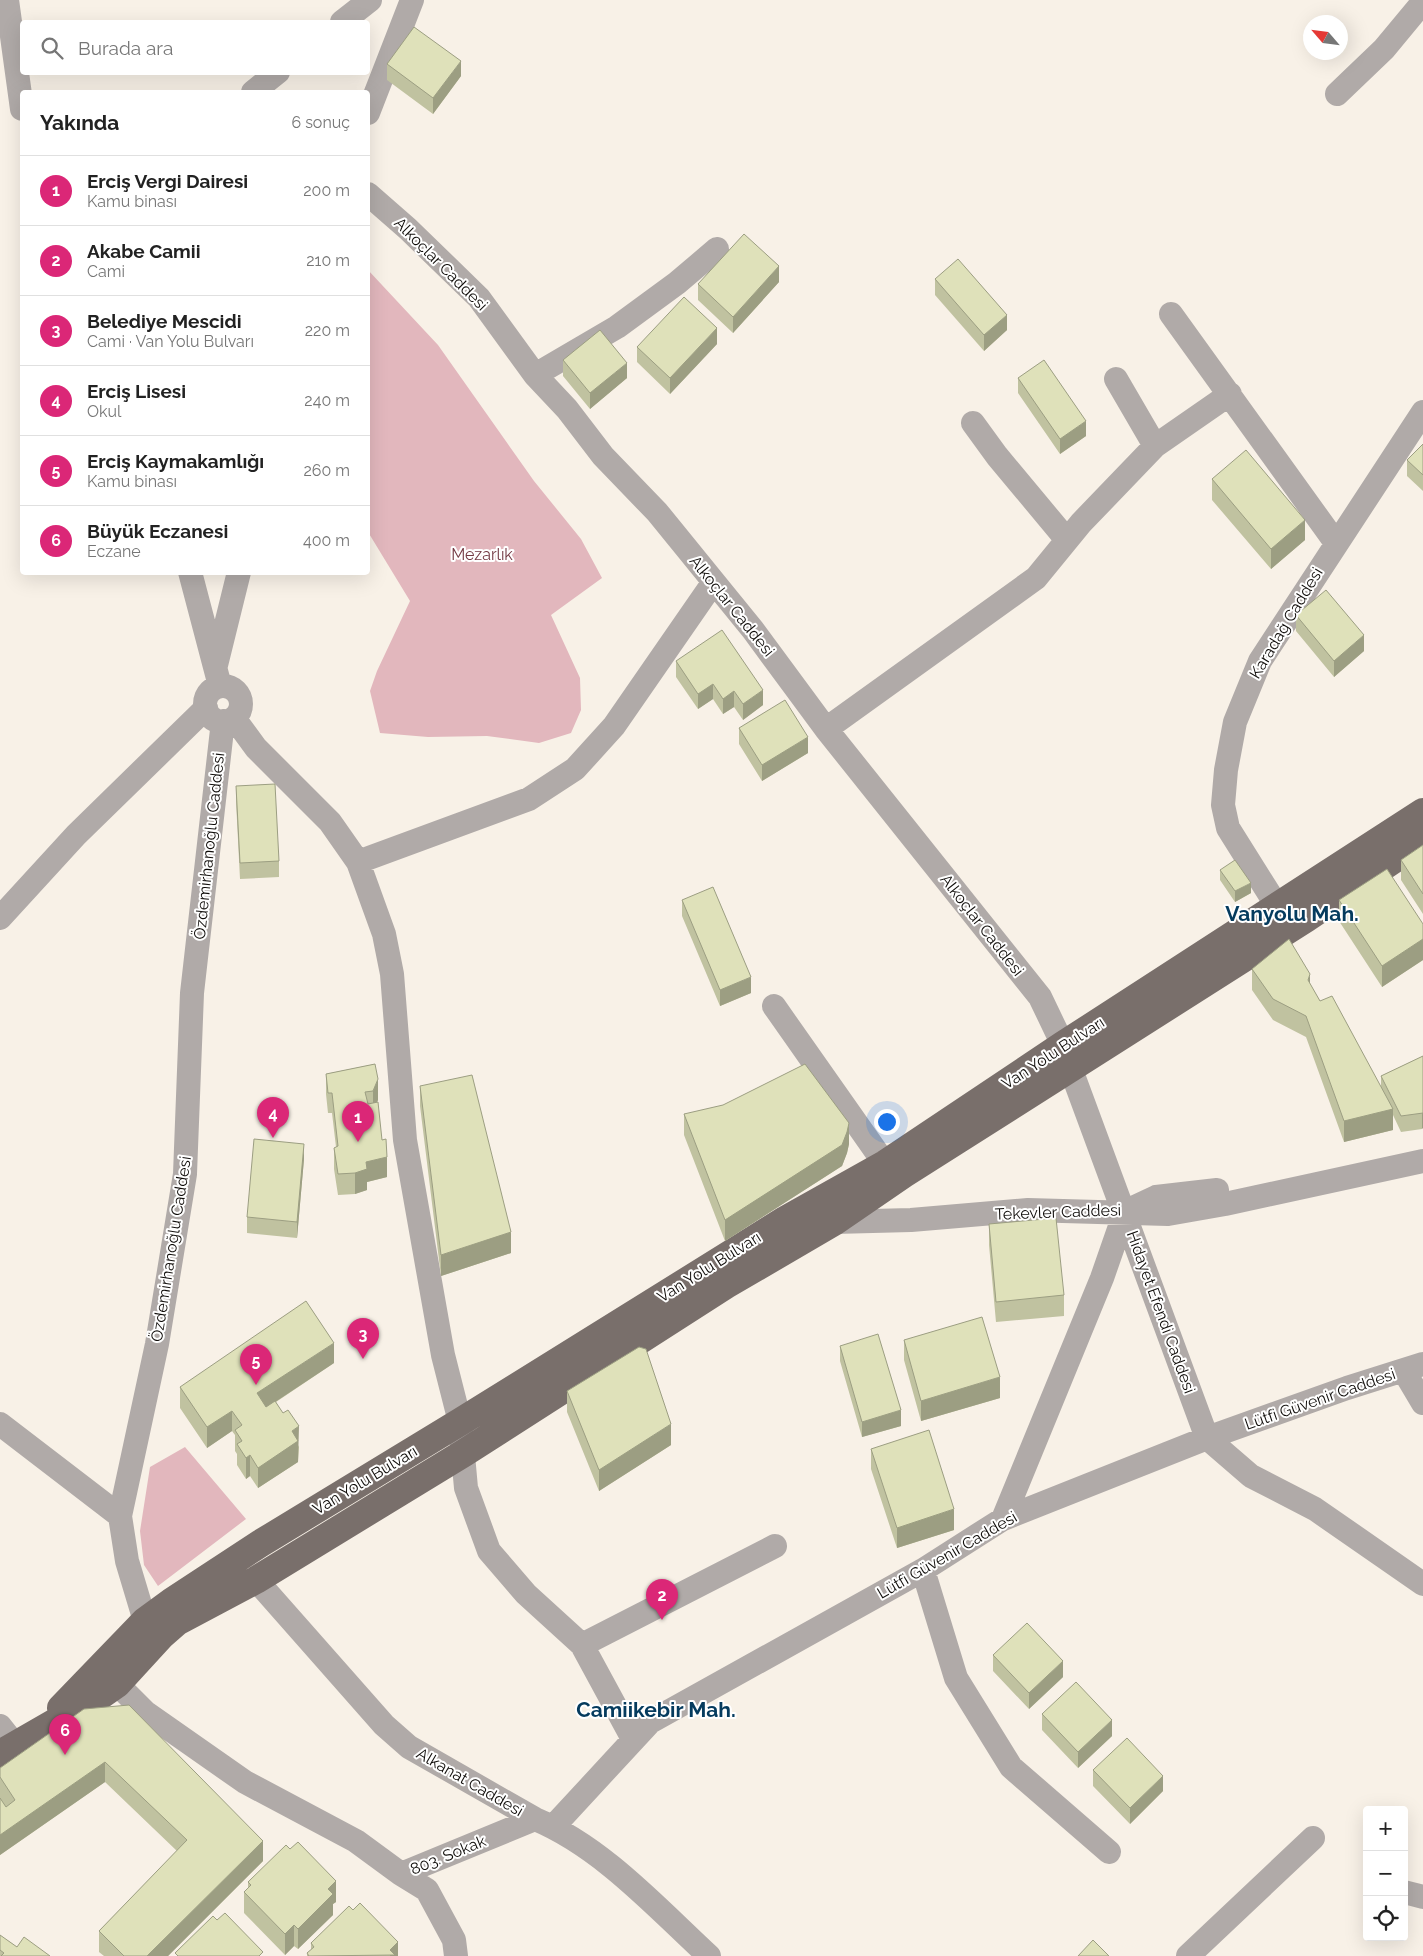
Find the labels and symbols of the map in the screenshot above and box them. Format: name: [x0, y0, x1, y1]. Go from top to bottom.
north arrow: [1303, 15, 1348, 60]
street label: Alkoçlar Caddesi: [390, 213, 492, 315]
park label: Mezarlık: [451, 545, 513, 564]
street label: Alkoçlar Caddesi: [686, 552, 778, 660]
street label: Karadağ Caddesi: [1245, 564, 1327, 682]
street label: Özdemirhanoğlu Caddesi: [189, 752, 228, 940]
street label: Alkoçlar Caddesi: [936, 870, 1028, 980]
district label: Vanyolu Mah.: [1225, 901, 1359, 926]
street label: Van Yolu Bulvarı: [998, 1013, 1108, 1093]
pin: 4: [257, 1097, 289, 1138]
pin: 1: [342, 1101, 374, 1142]
your location: [874, 1109, 900, 1135]
street label: Özdemirhanoğlu Caddesi: [146, 1155, 195, 1343]
street label: Tekevler Caddesi: [995, 1200, 1121, 1224]
street label: Van Yolu Bulvarı: [654, 1228, 764, 1306]
street label: Hidayet Efendi Caddesi: [1123, 1228, 1199, 1396]
pin: 3: [347, 1318, 379, 1359]
pin: 5: [240, 1344, 272, 1385]
street label: Lütfi Güvenir Caddesi: [1242, 1364, 1398, 1434]
street label: Van Yolu Bulvarı: [309, 1441, 421, 1519]
street label: Lütfi Güvenir Caddesi: [874, 1507, 1020, 1603]
pin: 2: [646, 1579, 678, 1620]
district label: Camiikebir Mah.: [576, 1697, 736, 1722]
pin: 6: [49, 1714, 81, 1755]
street label: Alkanat Caddesi: [413, 1744, 527, 1820]
street label: 803. Sokak: [407, 1831, 489, 1879]

